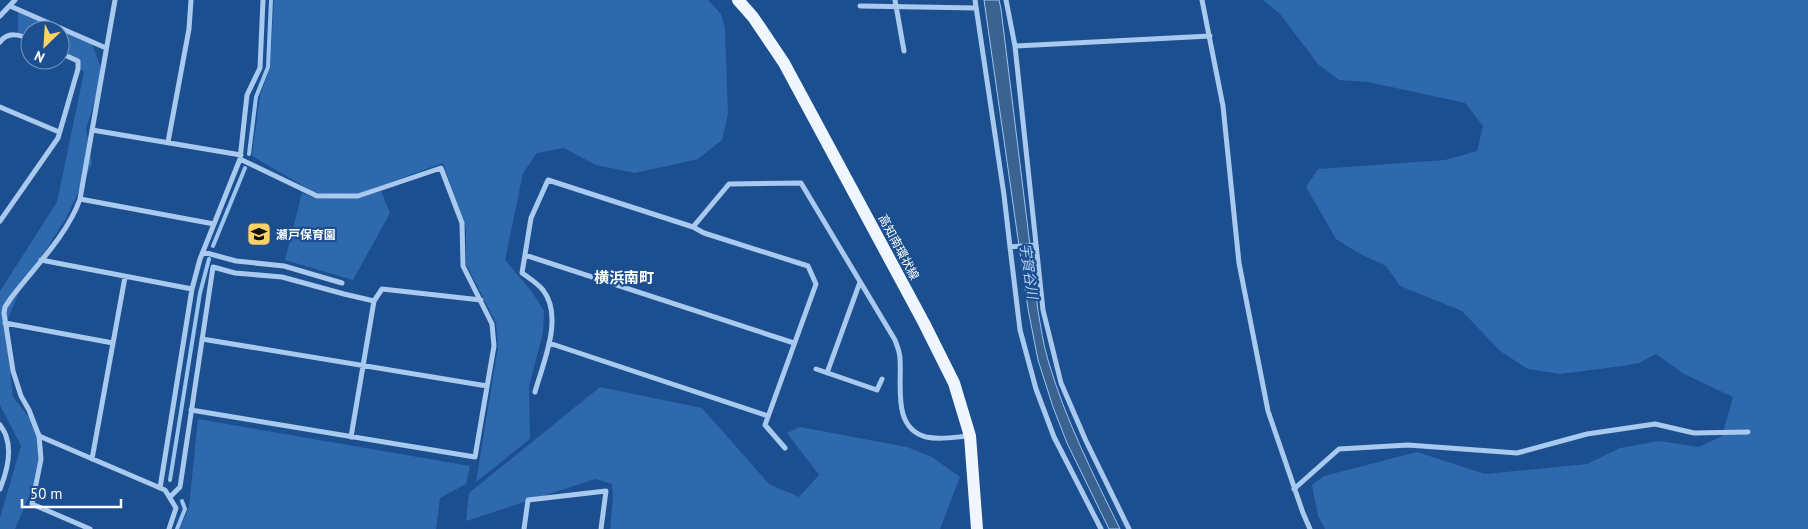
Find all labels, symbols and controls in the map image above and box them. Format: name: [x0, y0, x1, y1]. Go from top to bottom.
north arrow: [20, 20, 70, 70]
text: N: [32, 47, 47, 67]
street label: 高知南環状線: [875, 212, 923, 282]
school or university icon: 瀬戸保育園: [246, 221, 272, 247]
place label: 瀬戸保育園: [276, 227, 336, 242]
water label: 宇賀谷川: [1016, 242, 1042, 302]
district label: 横浜南町: [594, 268, 654, 287]
scale bar: [22, 476, 121, 508]
text: 50 m: [30, 484, 63, 503]

